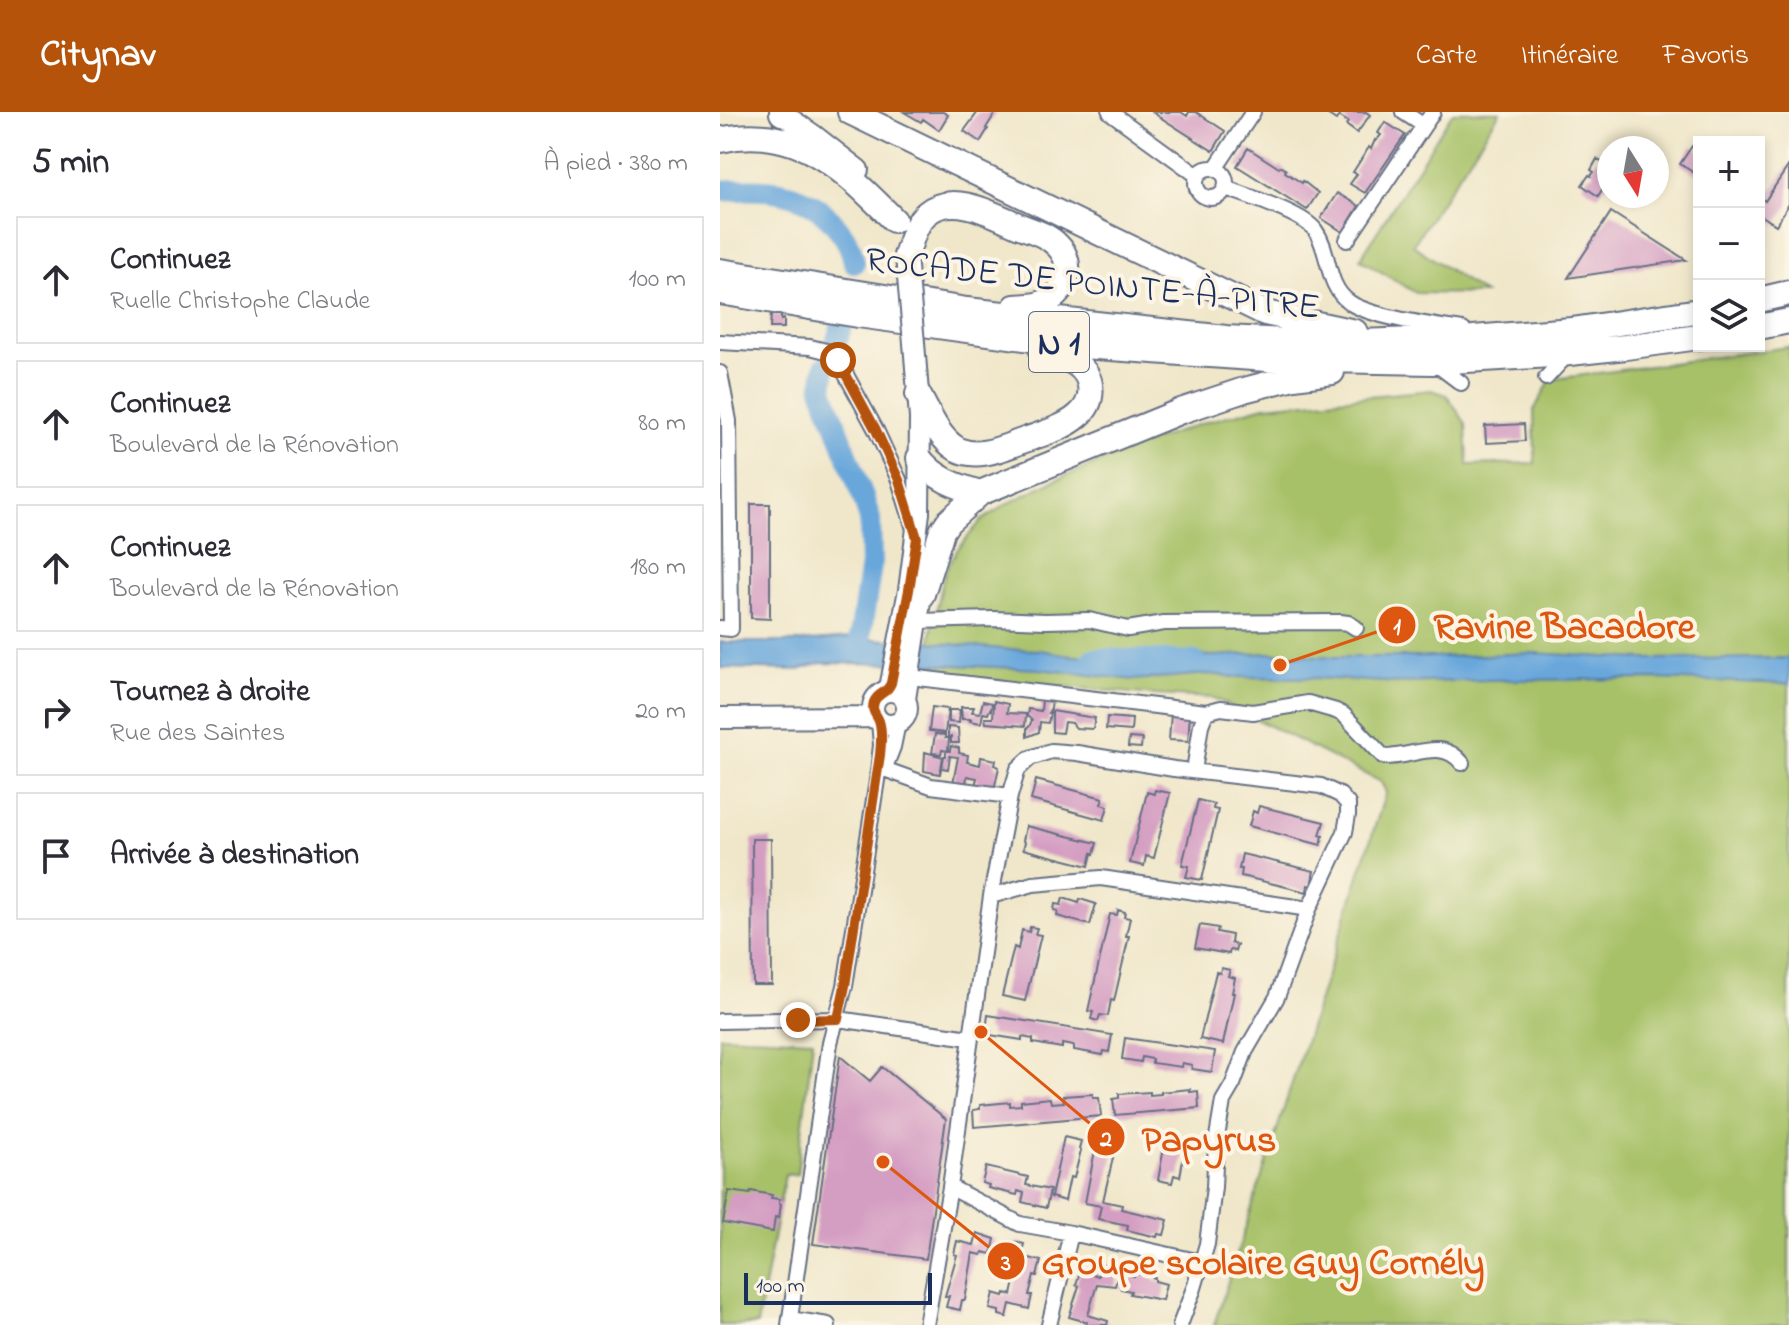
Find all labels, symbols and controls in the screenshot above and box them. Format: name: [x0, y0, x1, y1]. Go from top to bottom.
text: Citynav: [40, 28, 156, 84]
text: Carte: [1416, 36, 1477, 77]
text: Itinéraire: [1521, 36, 1618, 77]
text: Favoris: [1662, 36, 1749, 77]
north arrow: [1597, 136, 1669, 208]
map controls: [1693, 136, 1765, 352]
button: +: [1693, 136, 1765, 208]
text: 5 min: [32, 139, 109, 189]
text: À pied · 380 m: [543, 145, 688, 183]
button: −: [1693, 208, 1765, 280]
street label: ROCADE DE POINTE-À-PITRE: [863, 235, 1322, 336]
text: Continuez: [110, 239, 230, 283]
icon: ahead: [34, 258, 78, 302]
text: 100 m: [629, 261, 686, 299]
button: layers: [1693, 280, 1765, 352]
text: Ruelle Christophe Claude: [110, 283, 370, 321]
road number: N 1: [1029, 312, 1089, 372]
route start: [820, 342, 856, 378]
text: Continuez: [110, 383, 230, 427]
icon: ahead: [34, 402, 78, 446]
text: 80 m: [638, 405, 686, 443]
text: Boulevard de la Rénovation: [110, 427, 399, 465]
text: Continuez: [110, 527, 230, 571]
icon: ahead: [34, 546, 78, 590]
text: 180 m: [630, 549, 686, 587]
text: Boulevard de la Rénovation: [110, 571, 399, 609]
callout: Ravine Bacadore: [1377, 594, 1710, 656]
text: Ravine Bacadore: [1433, 601, 1696, 657]
text: 1: [1393, 611, 1401, 646]
text: Tournez à droite: [110, 671, 310, 715]
icon: right: [34, 690, 78, 734]
text: 20 m: [635, 693, 686, 731]
text: Rue des Saintes: [110, 715, 285, 753]
icon: arrive: [34, 834, 78, 878]
text: Arrivée à destination: [110, 834, 359, 878]
route end: [780, 1002, 816, 1038]
callout: Papyrus: [1086, 1106, 1293, 1168]
text: Papyrus: [1142, 1114, 1276, 1170]
text: 2: [1099, 1123, 1112, 1158]
callout: Groupe scolaire Guy Cornély: [986, 1230, 1501, 1292]
text: Groupe scolaire Guy Cornély: [1042, 1237, 1484, 1293]
text: 3: [1000, 1247, 1011, 1282]
scale bar: [744, 1269, 932, 1305]
text: 100 m: [756, 1271, 805, 1303]

